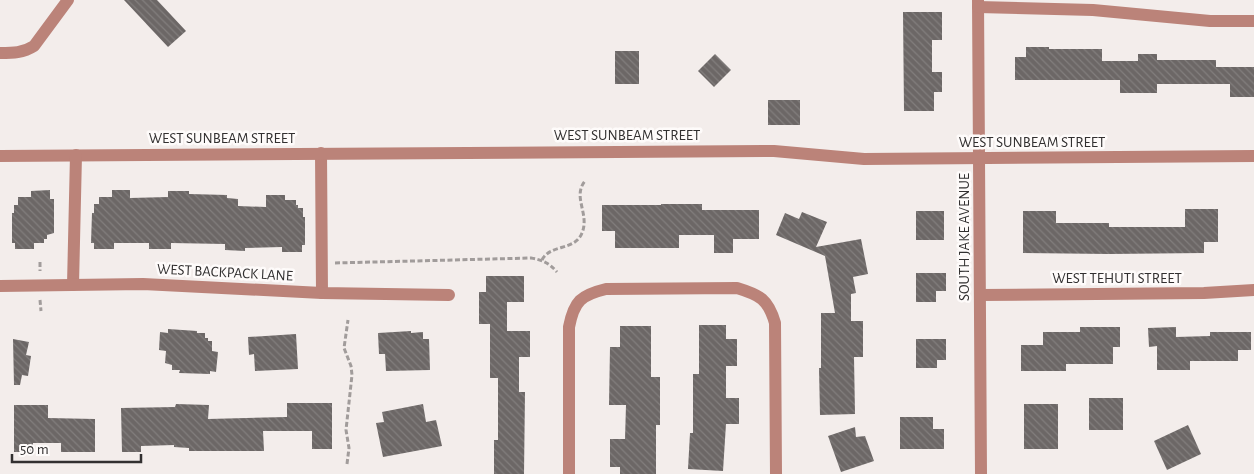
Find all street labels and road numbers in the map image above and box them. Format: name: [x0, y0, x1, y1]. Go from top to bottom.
street label: WEST SUNBEAM STREET: [554, 128, 701, 143]
street label: WEST SUNBEAM STREET: [149, 131, 296, 146]
street label: WEST SUNBEAM STREET: [959, 135, 1106, 150]
street label: SOUTH JAKE AVENUE: [957, 173, 972, 301]
street label: WEST BACKPACK LANE: [157, 261, 293, 284]
street label: WEST TEHUTI STREET: [1052, 271, 1182, 286]

